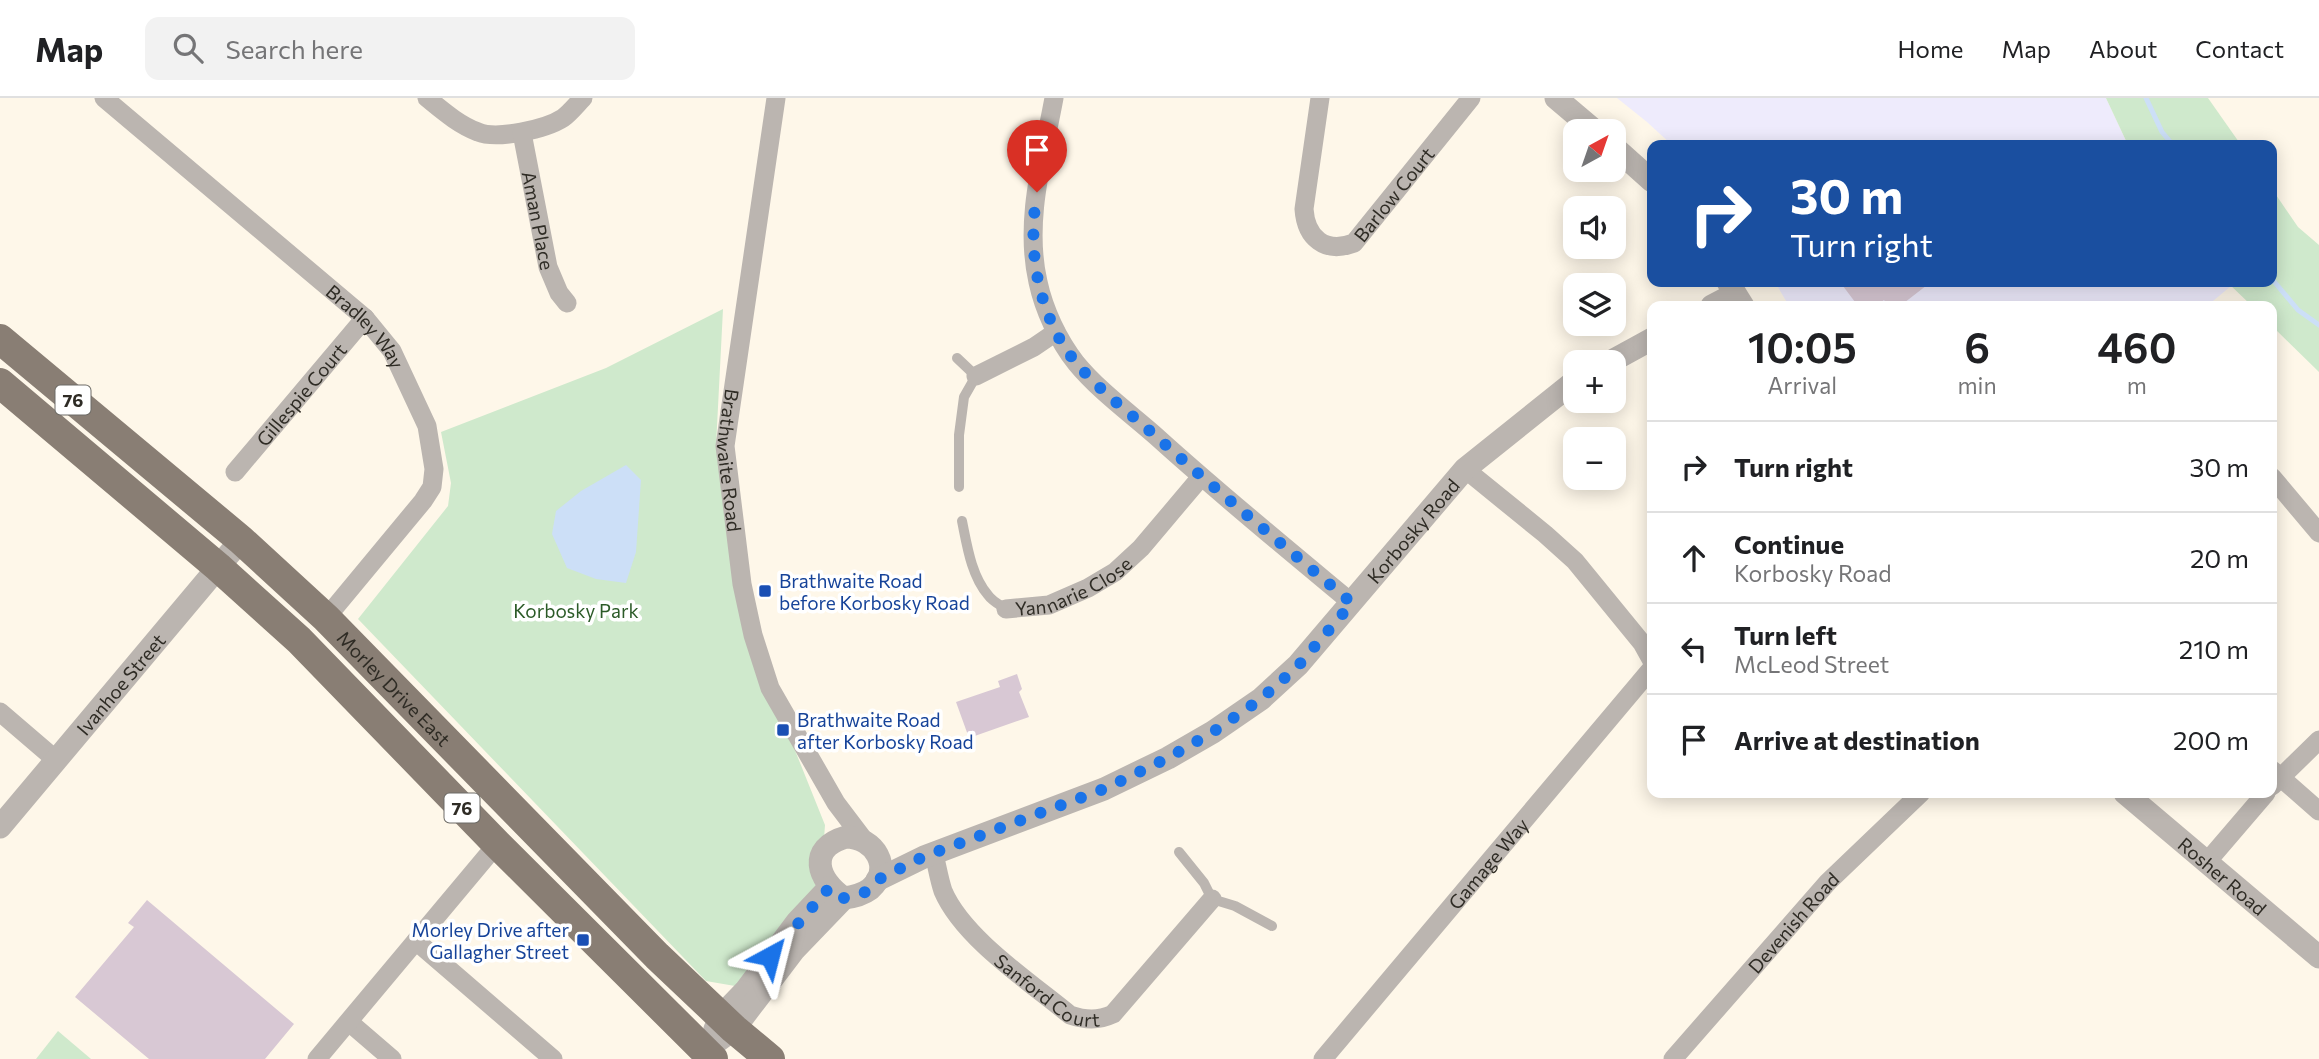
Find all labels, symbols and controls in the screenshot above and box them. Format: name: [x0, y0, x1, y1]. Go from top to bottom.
search box: [145, 17, 635, 80]
text: Map: [35, 28, 103, 69]
icon: search: [169, 29, 207, 67]
text: Search here: [225, 33, 363, 64]
text: Home: [1898, 34, 1964, 63]
text: Map: [2002, 34, 2051, 63]
text: About: [2089, 34, 2157, 63]
text: Contact: [2195, 34, 2284, 63]
north arrow: [1563, 119, 1626, 182]
map controls: [1563, 119, 1626, 490]
pin: [1007, 120, 1067, 192]
icon: arrive: [1018, 131, 1056, 169]
street label: Barlow Court: [1348, 142, 1439, 246]
text: 30 m: [1790, 164, 1903, 224]
icon: right: [1675, 168, 1766, 259]
street label: Aman Place: [518, 169, 560, 272]
button: sound: [1563, 196, 1626, 259]
text: Turn right: [1790, 224, 1933, 264]
button: layers: [1563, 273, 1626, 336]
street label: Bradley Way: [322, 279, 410, 372]
text: 10:05: [1748, 320, 1857, 372]
text: 6: [1964, 320, 1990, 372]
text: 460: [2097, 320, 2176, 372]
street label: Gillespie Court: [251, 338, 351, 450]
button: +: [1563, 350, 1626, 413]
text: Arrival: [1767, 371, 1837, 399]
text: min: [1957, 371, 1997, 399]
text: m: [2127, 371, 2147, 399]
road number: 76: [56, 386, 90, 414]
street label: Brathwaite Road: [713, 387, 747, 533]
button: −: [1563, 427, 1626, 490]
icon: right: [1675, 448, 1713, 486]
text: Turn right: [1734, 451, 1853, 482]
text: 30 m: [2190, 451, 2249, 482]
street label: Korbosky Road: [1362, 473, 1464, 588]
text: Continue: [1734, 528, 1844, 559]
icon: ahead: [1675, 539, 1713, 577]
text: 20 m: [2190, 542, 2249, 573]
street label: Yannarie Close: [1014, 551, 1136, 620]
text: Korbosky Road: [1734, 559, 1892, 587]
place label: Brathwaite Road before Korbosky Road: [779, 569, 970, 614]
marker: Brathwaite Road before Korbosky Road: [757, 583, 773, 599]
park label: Korbosky Park: [513, 599, 639, 622]
text: Turn left: [1734, 619, 1837, 650]
street label: Morley Drive East: [333, 625, 456, 751]
street label: Ivanhoe Street: [71, 628, 170, 739]
icon: left: [1675, 630, 1713, 668]
text: 210 m: [2179, 633, 2249, 664]
text: McLeod Street: [1734, 650, 1889, 678]
place label: Brathwaite Road after Korbosky Road: [797, 708, 974, 753]
icon: arrive: [1675, 721, 1713, 759]
marker: Brathwaite Road after Korbosky Road: [775, 722, 791, 738]
text: Arrive at destination: [1734, 724, 1980, 755]
text: 200 m: [2173, 724, 2249, 755]
road number: 76: [444, 794, 480, 822]
street label: Gamage Way: [1443, 813, 1533, 913]
street label: Rosher Road: [2174, 832, 2272, 919]
street label: Devenish Road: [1743, 867, 1843, 977]
place label: Morley Drive after Gallagher Street: [412, 918, 569, 963]
position arrow: [733, 919, 807, 993]
marker: Morley Drive after Gallagher Street: [575, 932, 591, 948]
street label: Sanford Court: [990, 948, 1101, 1031]

